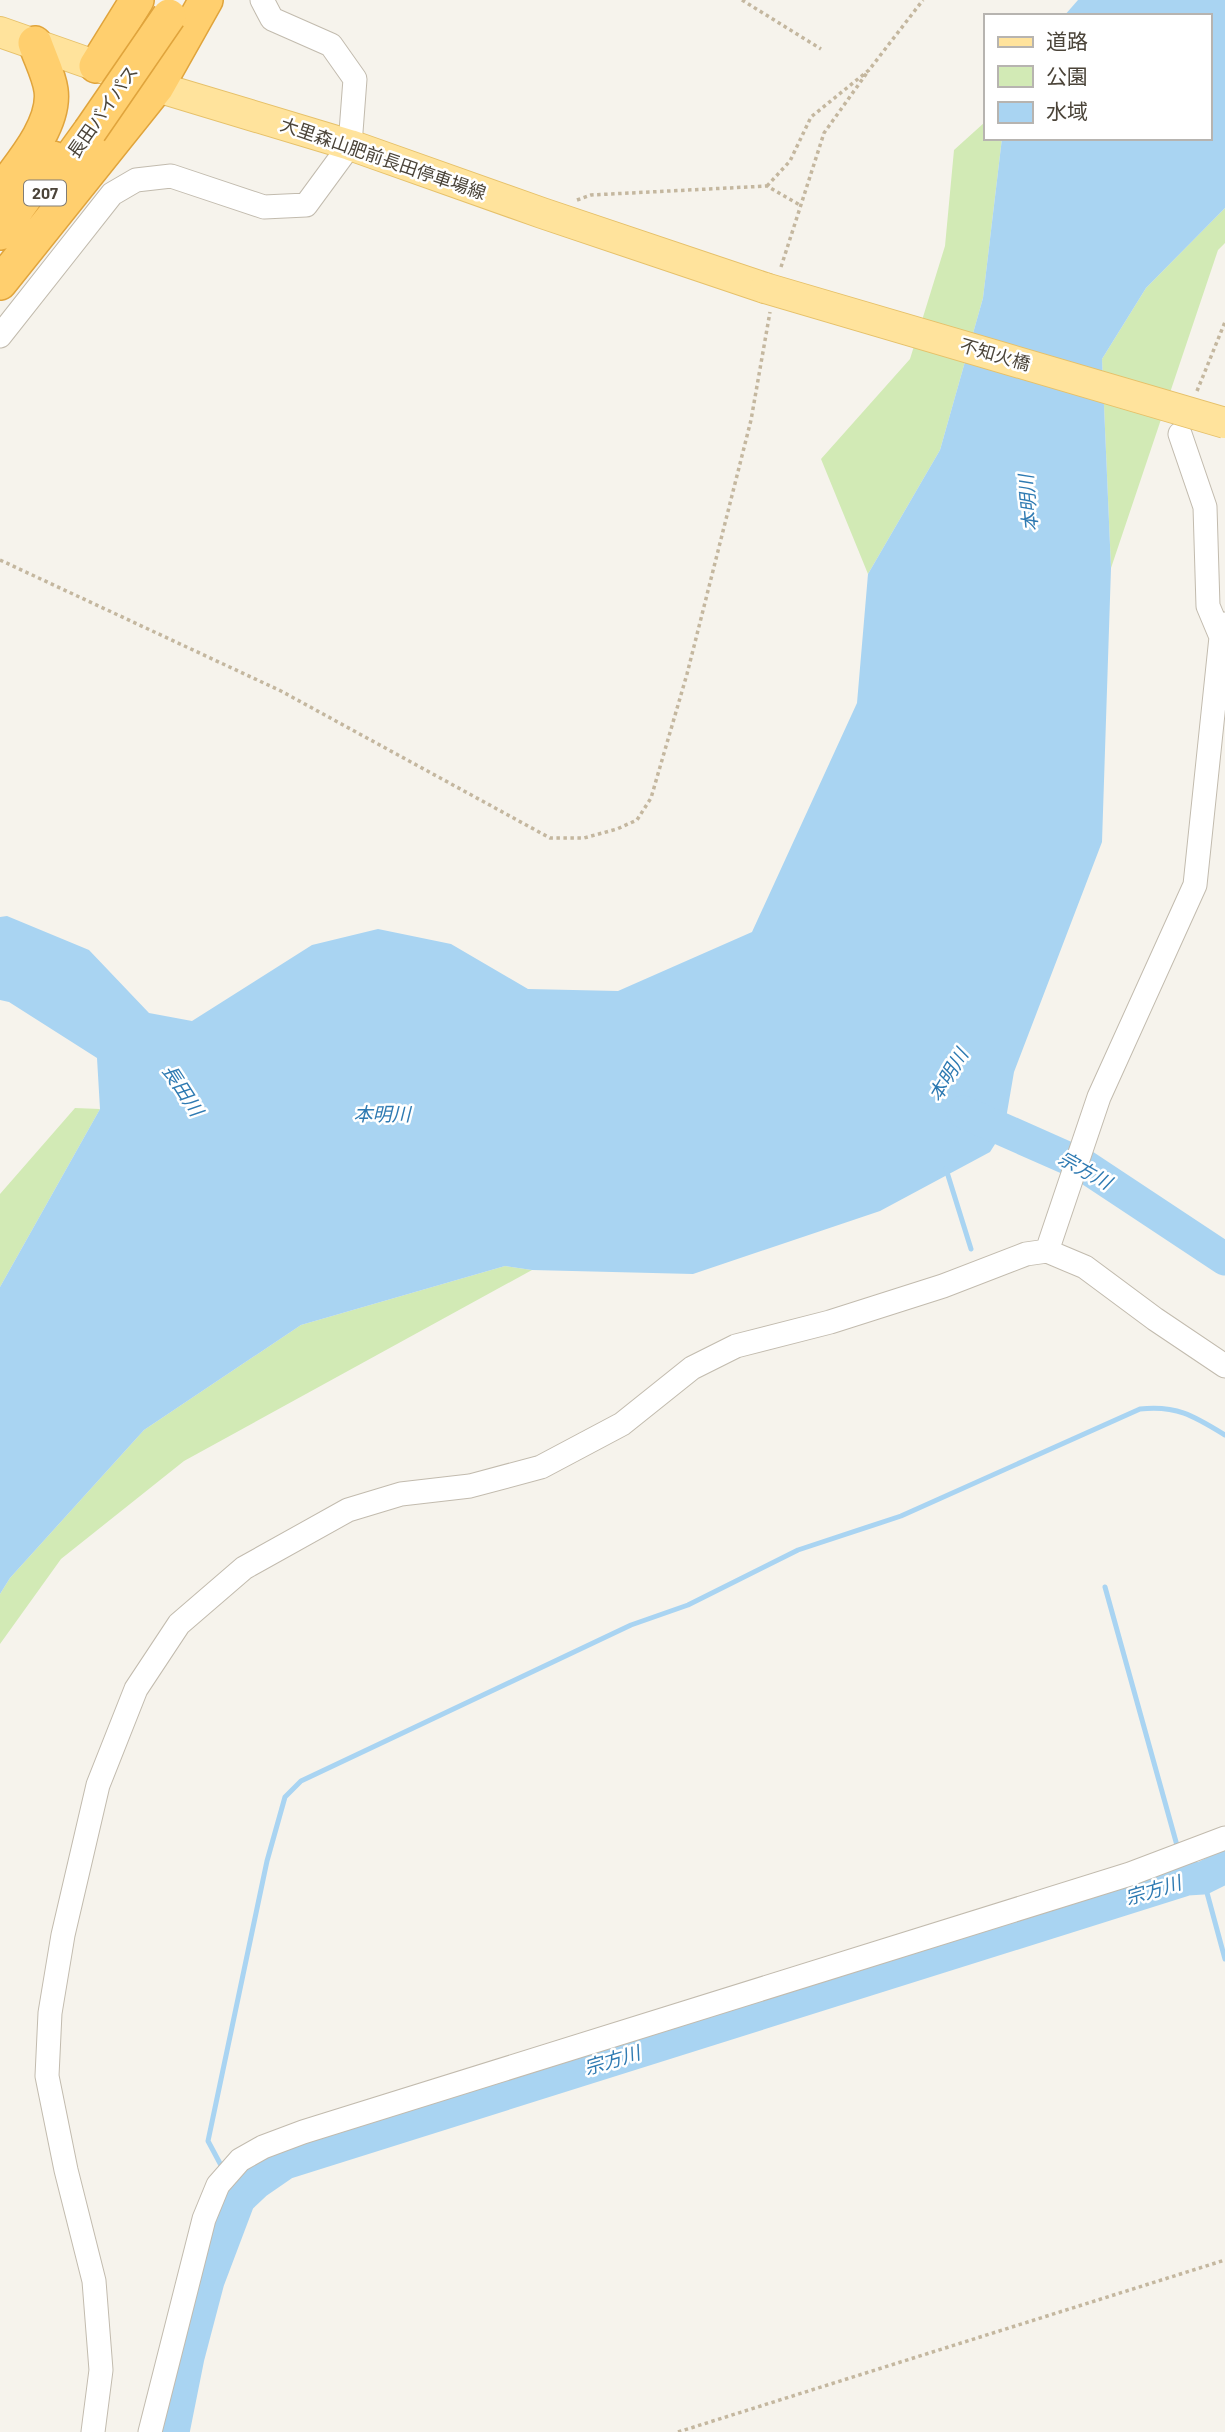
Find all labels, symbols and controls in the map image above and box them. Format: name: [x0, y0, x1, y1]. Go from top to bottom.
legend: [984, 14, 1211, 140]
text: 道路: [1046, 28, 1088, 53]
street label: 長田バイパス: [62, 61, 142, 162]
text: 公園: [1046, 63, 1088, 88]
text: 水域: [1046, 98, 1088, 123]
street label: 大里森山肥前長田停車場線: [278, 112, 489, 204]
road number: 207: [24, 181, 66, 206]
street label: 不知火橋: [958, 334, 1033, 375]
water label: 本明川: [1013, 472, 1041, 532]
water label: 本明川: [923, 1043, 973, 1105]
water label: 長田川: [158, 1060, 210, 1122]
water label: 本明川: [353, 1102, 412, 1125]
water label: 宗方川: [1055, 1146, 1117, 1194]
water label: 宗方川: [1122, 1870, 1185, 1909]
water label: 宗方川: [581, 2040, 644, 2079]

